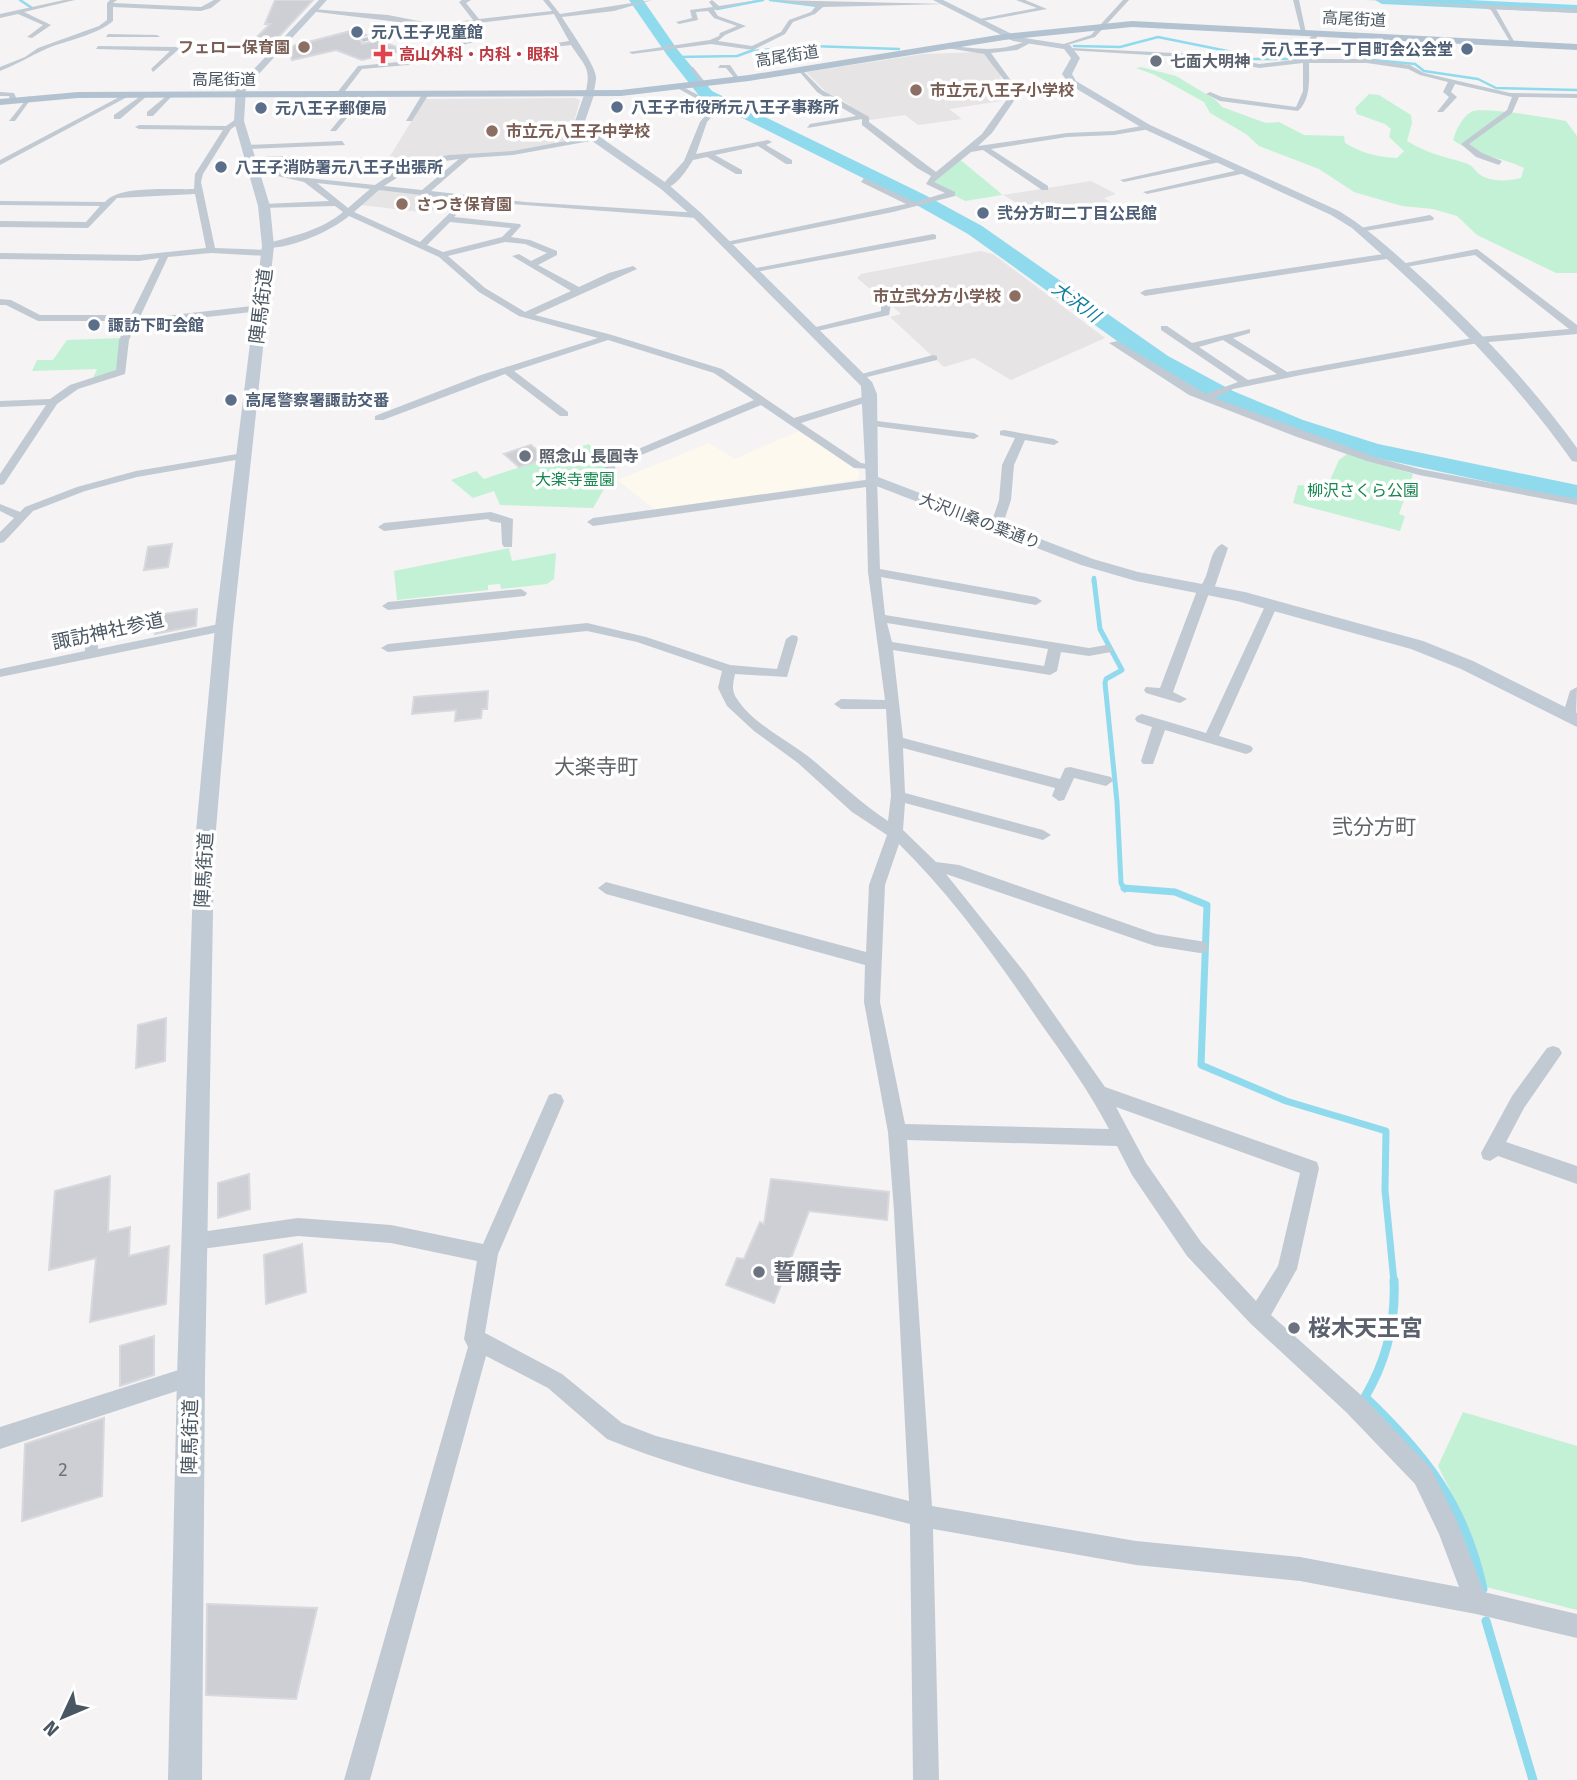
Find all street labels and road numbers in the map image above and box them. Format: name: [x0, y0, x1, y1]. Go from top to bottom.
street label: 高尾街道: [1322, 8, 1386, 30]
street label: 高尾街道: [754, 42, 820, 70]
street label: 高尾街道: [192, 70, 256, 89]
street label: 陣馬街道: [245, 267, 277, 345]
street label: 大沢川桑の葉通り: [917, 489, 1043, 553]
street label: 諏訪神社参道: [50, 608, 166, 654]
street label: 陣馬街道: [191, 831, 217, 909]
street label: 陣馬街道: [178, 1399, 202, 1475]

